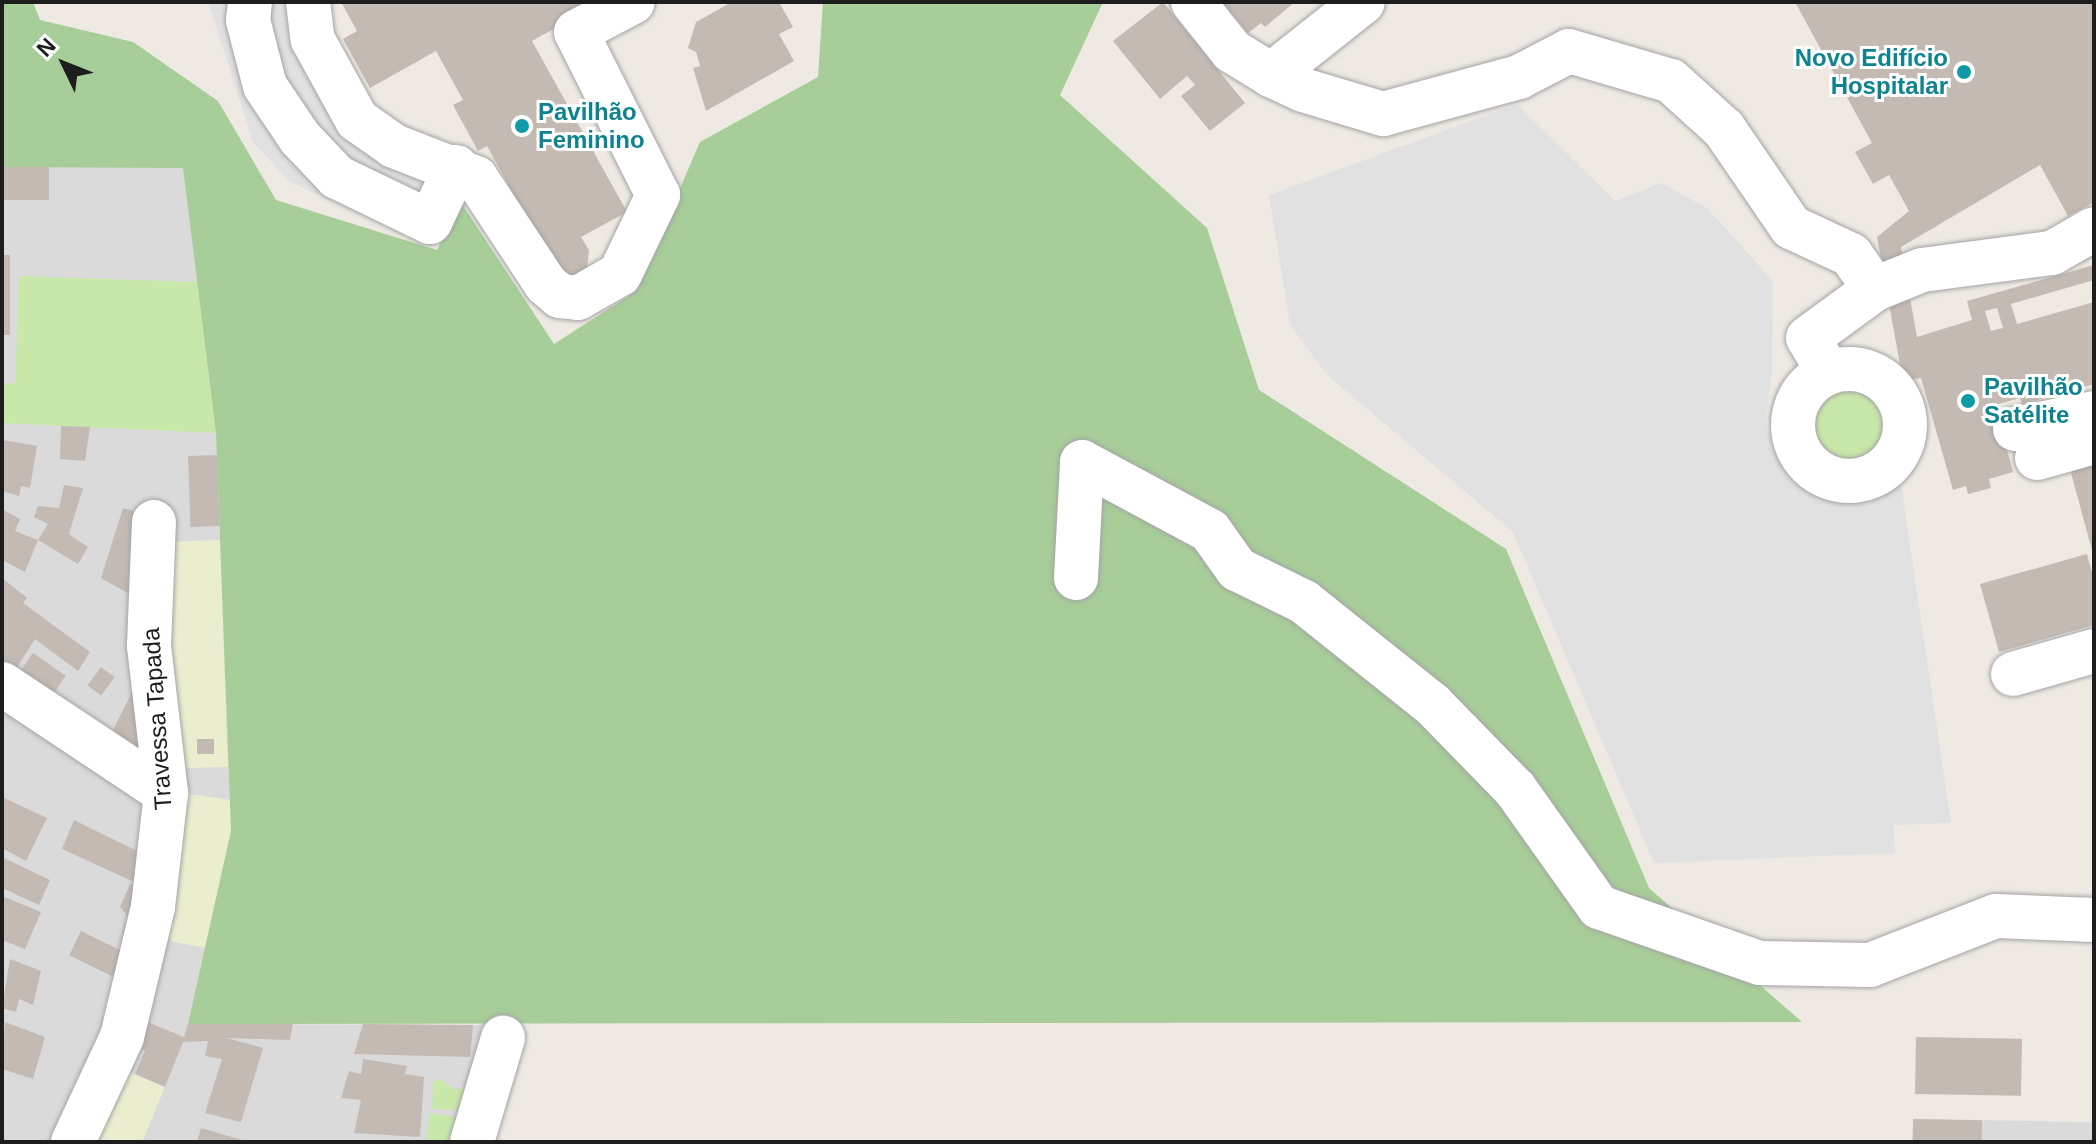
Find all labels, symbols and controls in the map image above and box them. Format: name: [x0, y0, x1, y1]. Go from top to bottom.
north arrow: [24, 24, 104, 104]
text: N: [32, 33, 61, 62]
place label: Novo Edifício Hospitalar: [1795, 44, 1948, 100]
marker: Novo Edifício Hospitalar: [1955, 63, 1973, 81]
place label: Pavilhão Feminino: [538, 98, 645, 154]
marker: Pavilhão Feminino: [513, 117, 531, 135]
place label: Pavilhão Satélite: [1984, 373, 2083, 429]
marker: Pavilhão Satélite: [1959, 392, 1977, 410]
street label: Travessa Tapada: [136, 627, 178, 811]

